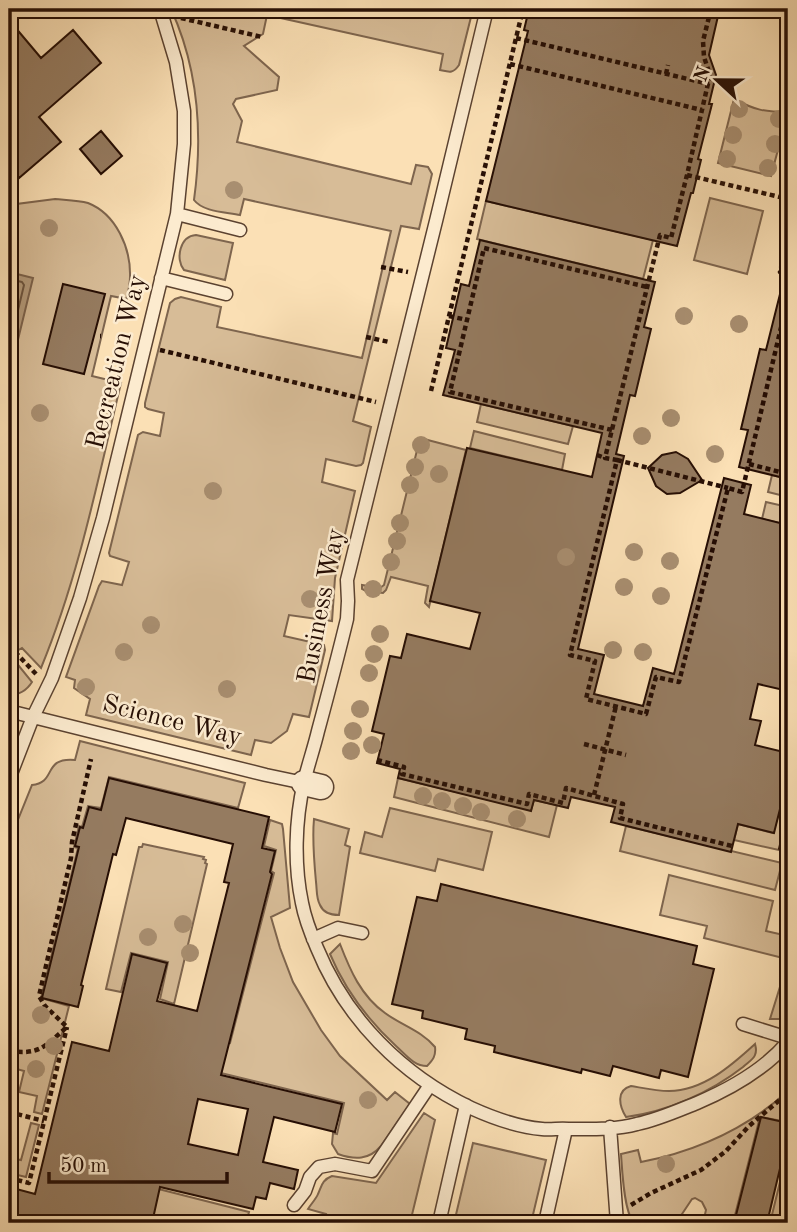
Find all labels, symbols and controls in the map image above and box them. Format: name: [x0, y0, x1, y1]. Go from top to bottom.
north arrow: [682, 46, 752, 116]
text: N: [692, 64, 715, 85]
street label: Recreation Way: [83, 272, 151, 452]
street label: Business Way: [294, 526, 350, 686]
street label: Science Way: [100, 691, 245, 751]
scale bar: [49, 1141, 228, 1185]
text: 50 m: [60, 1156, 107, 1177]

